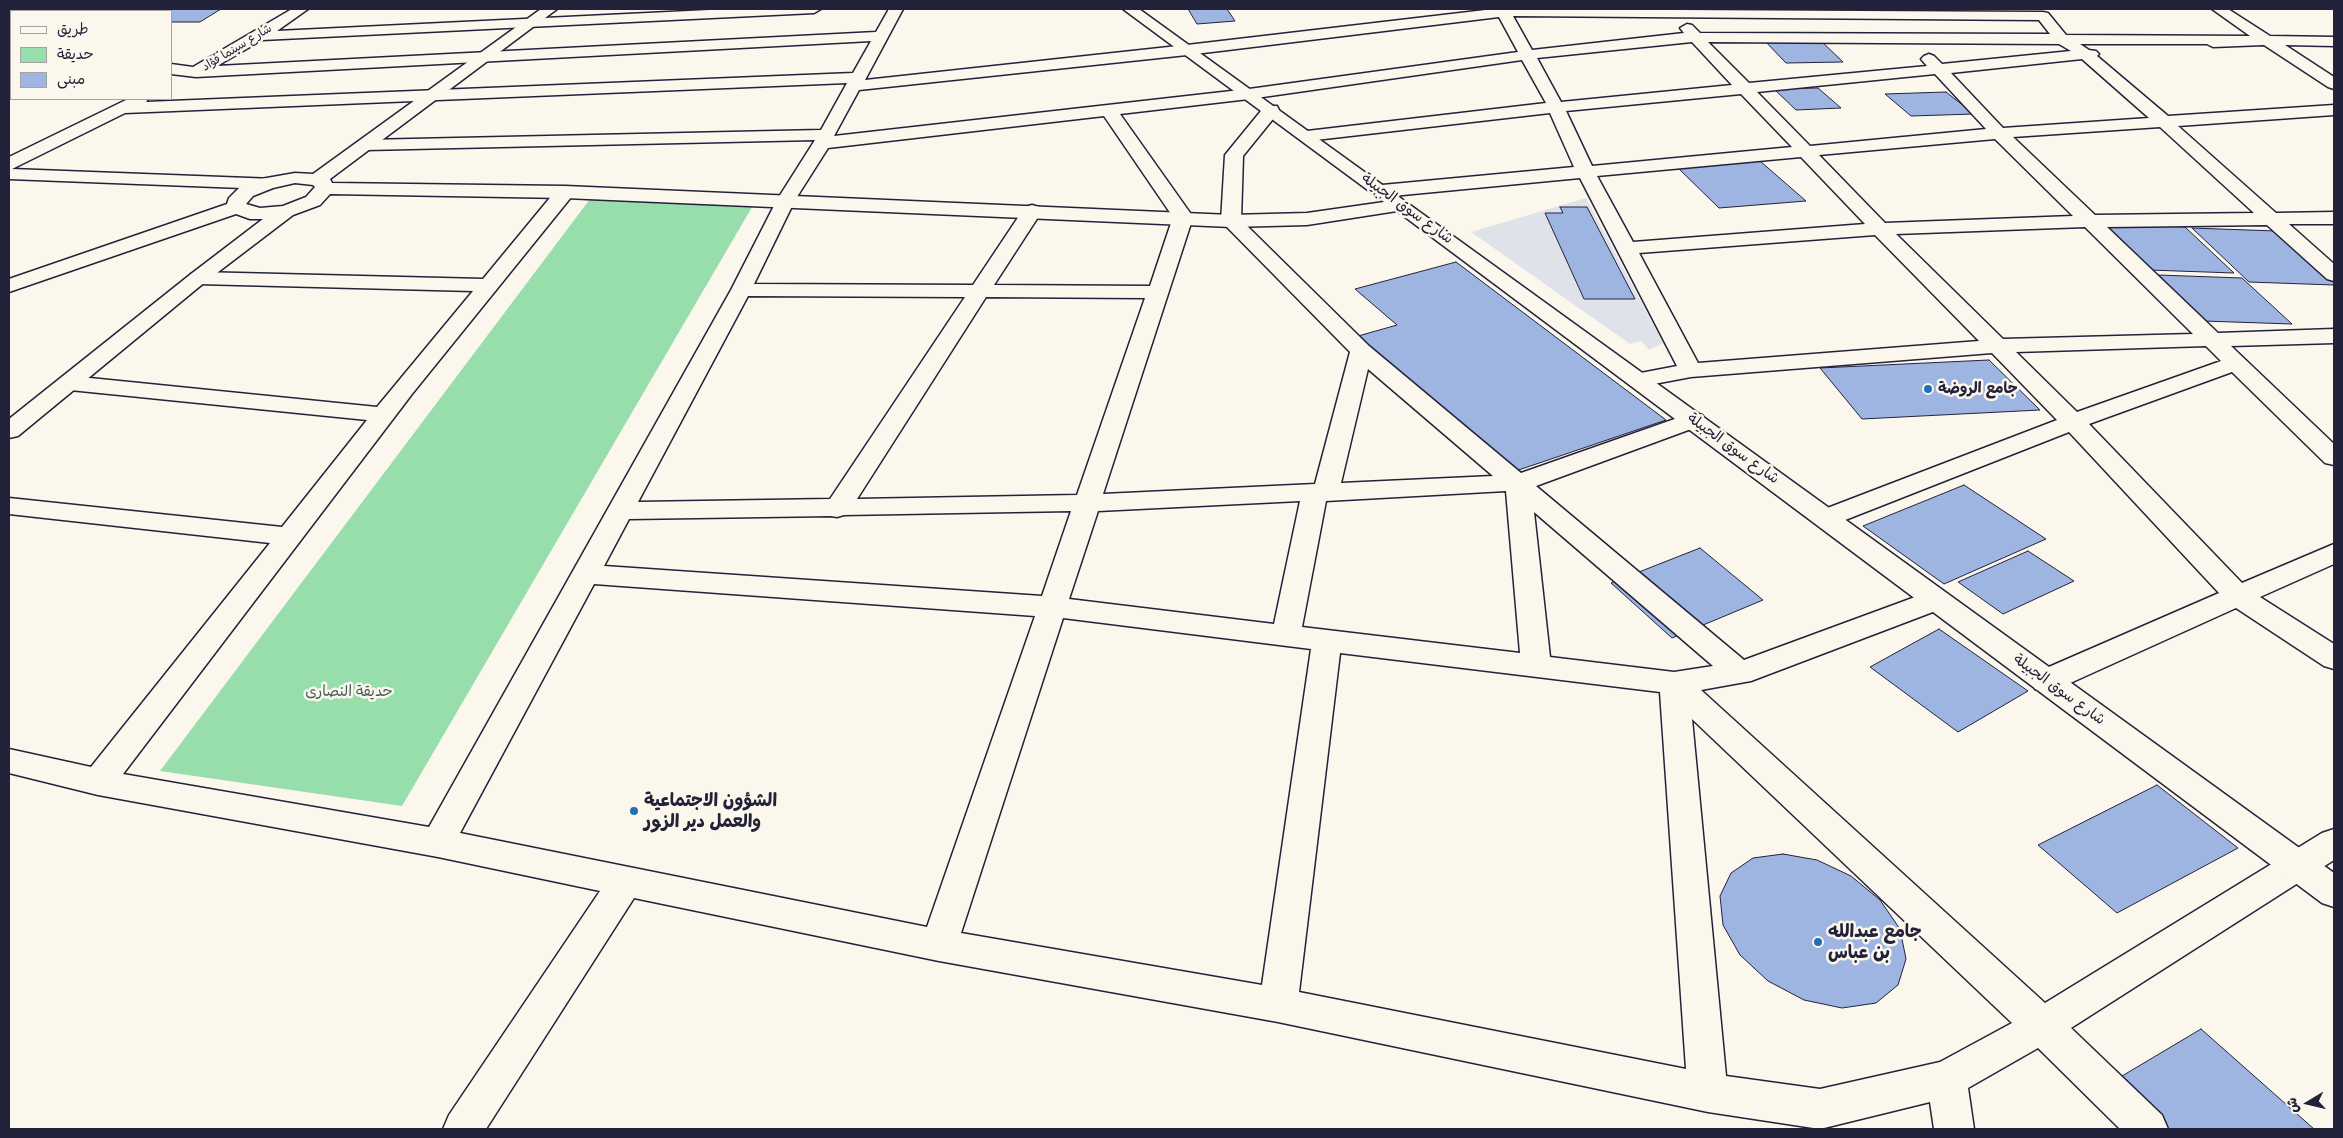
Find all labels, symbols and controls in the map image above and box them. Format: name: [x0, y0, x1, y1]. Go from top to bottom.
legend: [10, 10, 172, 100]
text: طريق: [57, 20, 89, 39]
street label: شارع سينما فؤاد: [199, 22, 275, 74]
text: حديقة: [57, 45, 94, 64]
text: مبنى: [57, 70, 85, 89]
street label: شارع سوق الجبيلة: [1358, 170, 1456, 248]
place label: جامع الروضة: [1938, 380, 2018, 398]
marker: جامع الروضة: [1922, 383, 1934, 395]
street label: شارع سوق الجبيلة: [1684, 410, 1782, 488]
street label: شارع سوق الجبيلة: [2010, 651, 2108, 729]
park label: حديقة النصارى: [305, 683, 393, 701]
place label: الشؤون الاجتماعية والعمل دير الزور: [644, 790, 777, 832]
marker: الشؤون الاجتماعية والعمل دير الزور: [628, 805, 640, 817]
place label: جامع عبدالله بن عباس: [1828, 921, 1922, 964]
marker: جامع عبدالله بن عباس: [1812, 936, 1824, 948]
north arrow: [2283, 1078, 2333, 1128]
text: ش: [2283, 1096, 2302, 1114]

